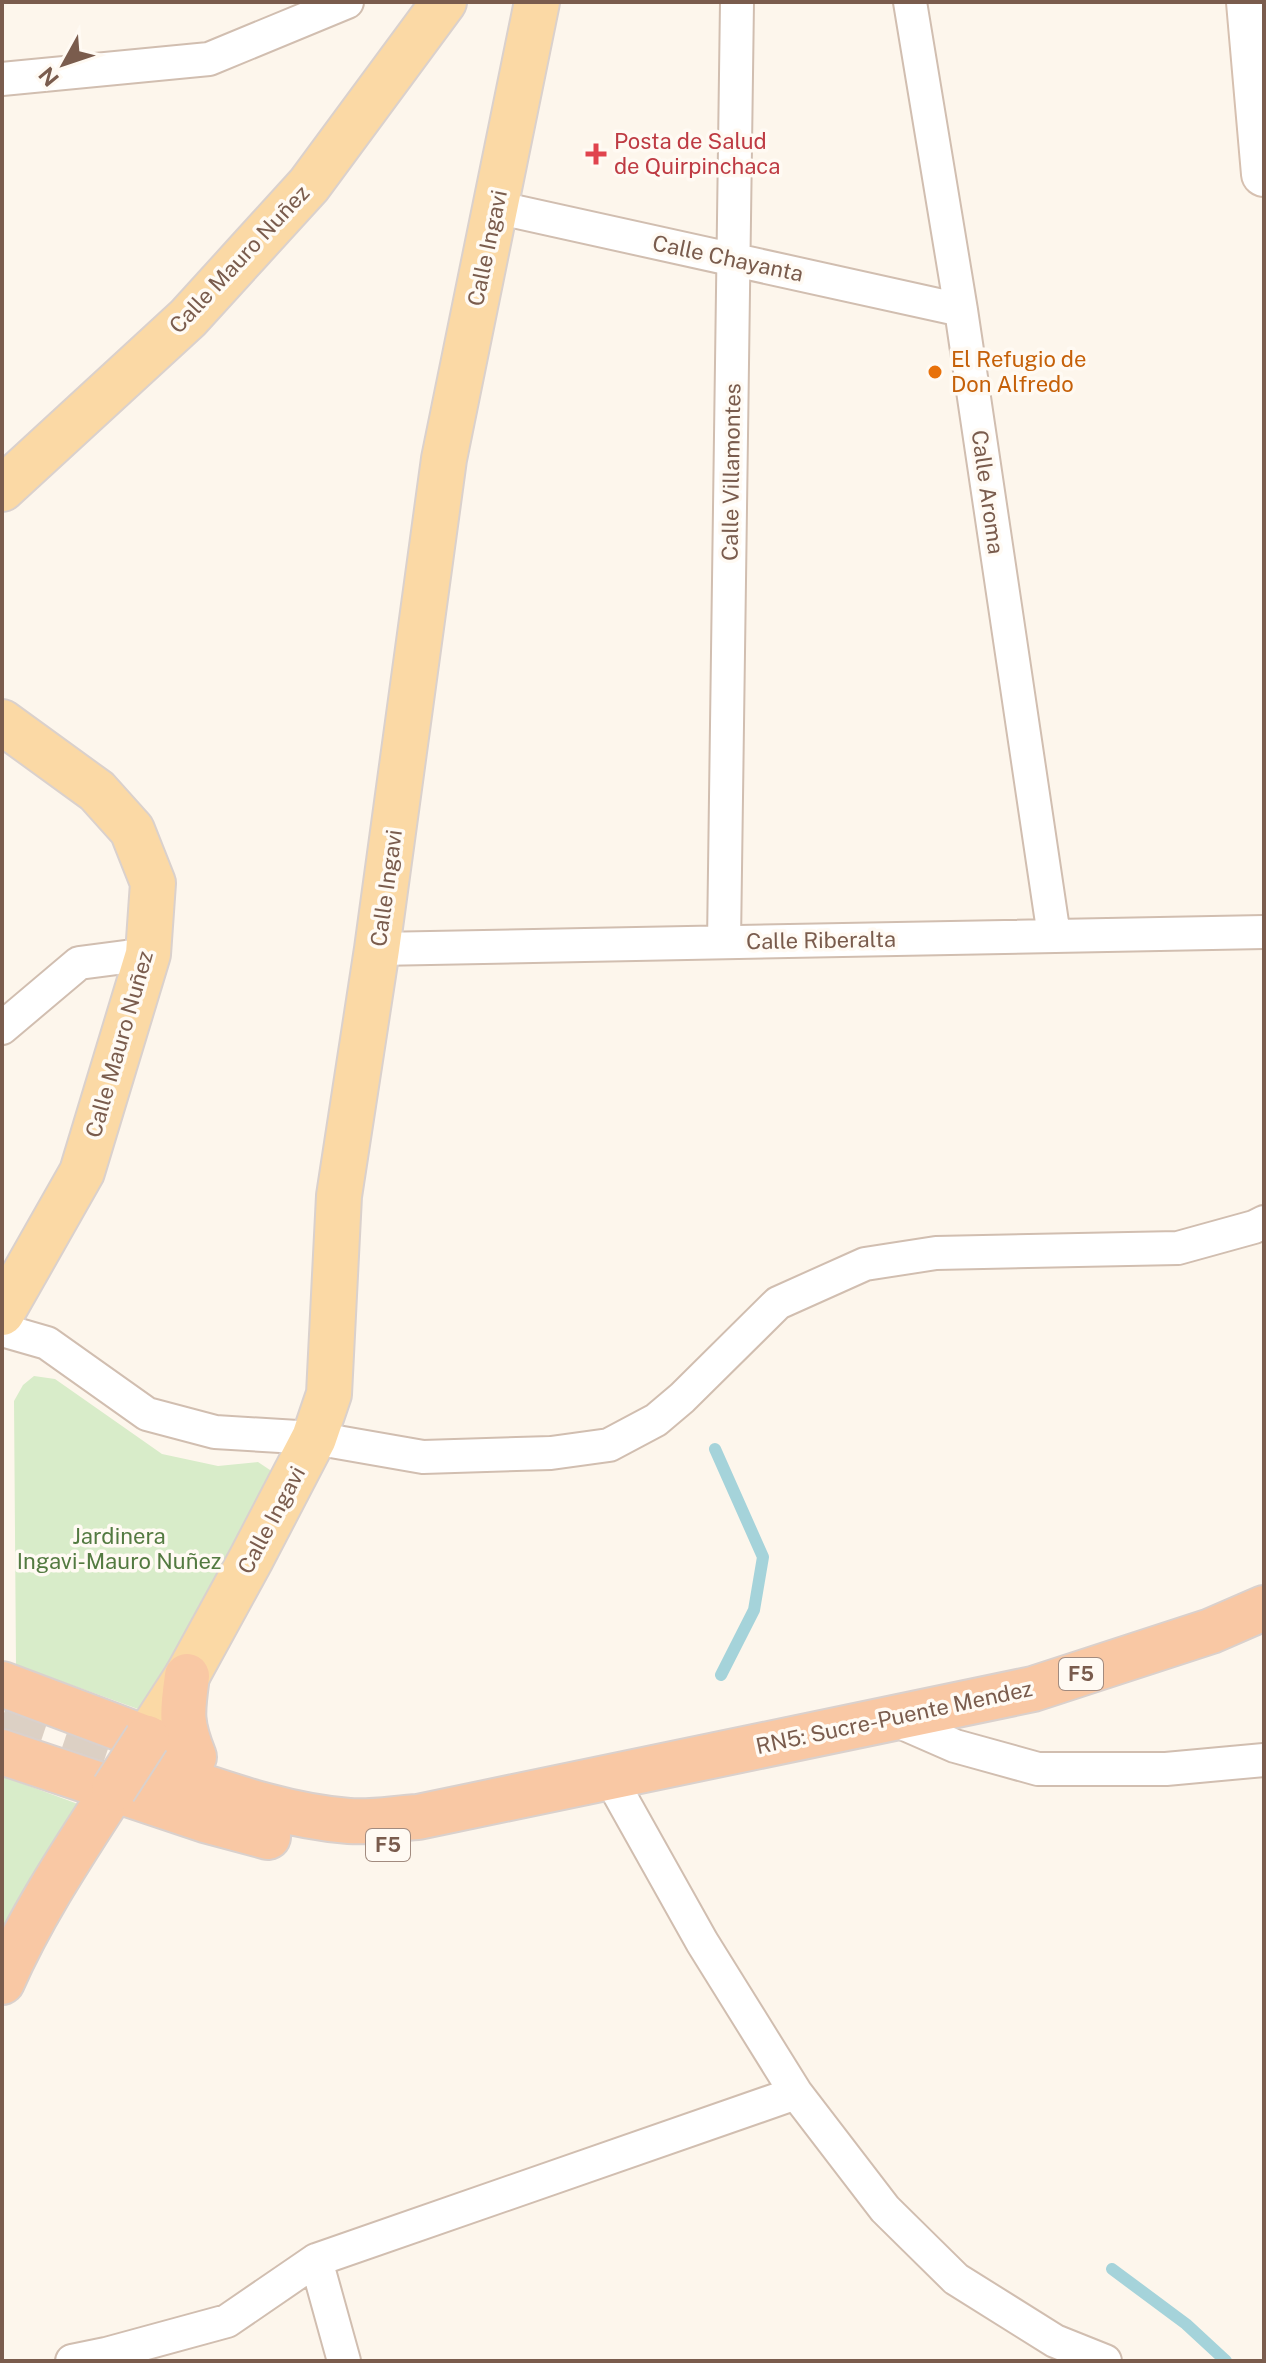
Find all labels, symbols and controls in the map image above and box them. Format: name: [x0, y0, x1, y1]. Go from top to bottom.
north arrow: [24, 24, 104, 104]
text: N: [33, 62, 64, 92]
place label: Posta de Salud de Quirpinchaca: [614, 128, 780, 179]
marker: Posta de Salud de Quirpinchaca: [585, 143, 607, 165]
street label: Calle Mauro Nuñez: [164, 180, 314, 338]
street label: Calle Ingavi: [462, 188, 512, 308]
street label: Calle Chayanta: [650, 229, 806, 287]
place label: El Refugio de Don Alfredo: [951, 346, 1086, 397]
marker: El Refugio de Don Alfredo: [926, 363, 944, 381]
street label: Calle Villamontes: [716, 383, 746, 561]
street label: Calle Aroma: [966, 428, 1010, 556]
street label: Calle Ingavi: [365, 828, 407, 948]
street label: Calle Riberalta: [746, 926, 896, 954]
street label: Calle Mauro Nuñez: [80, 948, 158, 1140]
street label: Calle Ingavi: [232, 1462, 310, 1578]
park label: Jardinera Ingavi-Mauro Nuñez: [17, 1523, 221, 1574]
road number: F5: [1059, 1658, 1103, 1690]
street label: RN5: Sucre-Puente Mendez: [753, 1675, 1035, 1759]
road number: F5: [366, 1829, 410, 1861]

